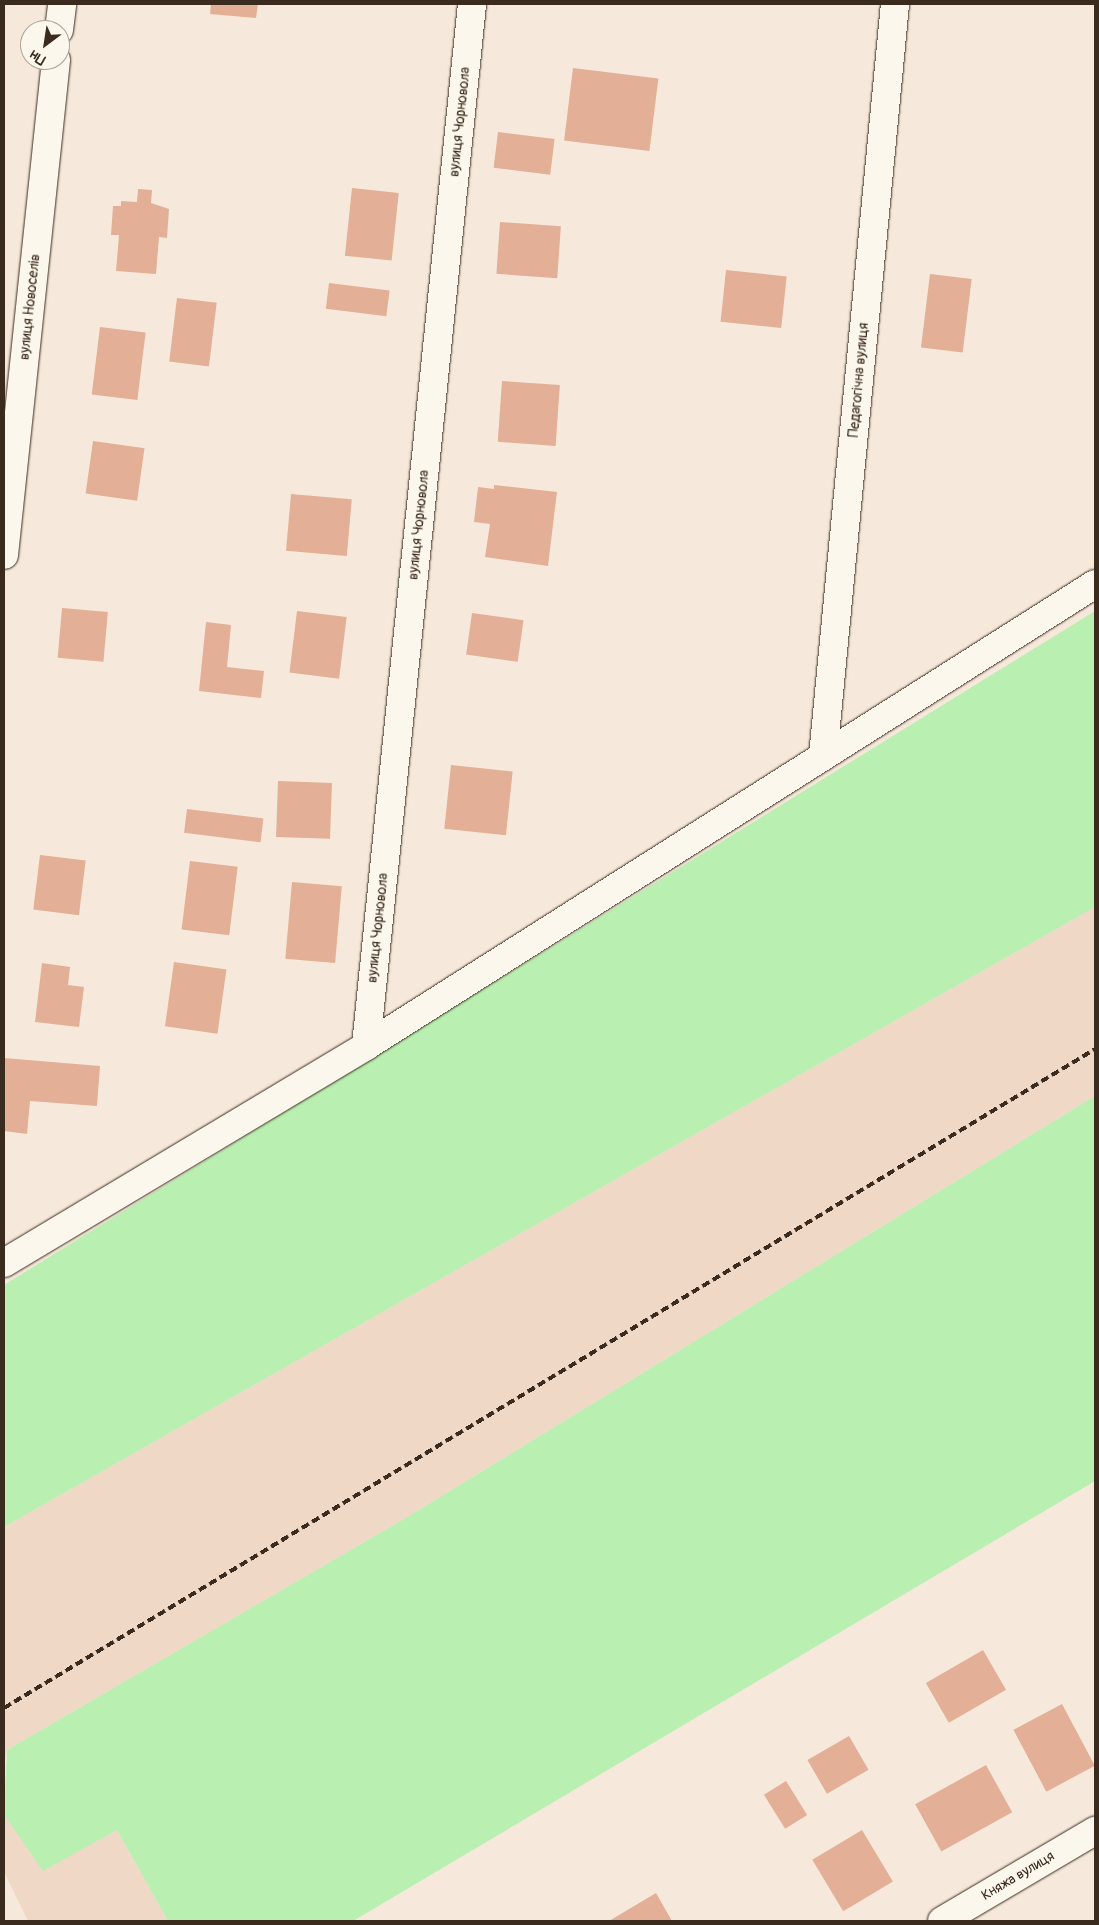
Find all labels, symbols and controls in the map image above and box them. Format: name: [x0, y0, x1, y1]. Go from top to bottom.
north arrow: [20, 20, 70, 70]
text: Пн: [27, 46, 49, 69]
street label: вулиця Чорновола: [446, 66, 474, 178]
street label: вулиця Новоселів: [16, 253, 44, 361]
street label: Педагогічна вулиця: [846, 322, 872, 438]
street label: вулиця Чорновола: [405, 469, 433, 581]
street label: вулиця Чорновола: [364, 872, 392, 984]
street label: Княжа вулиця: [979, 1848, 1057, 1904]

